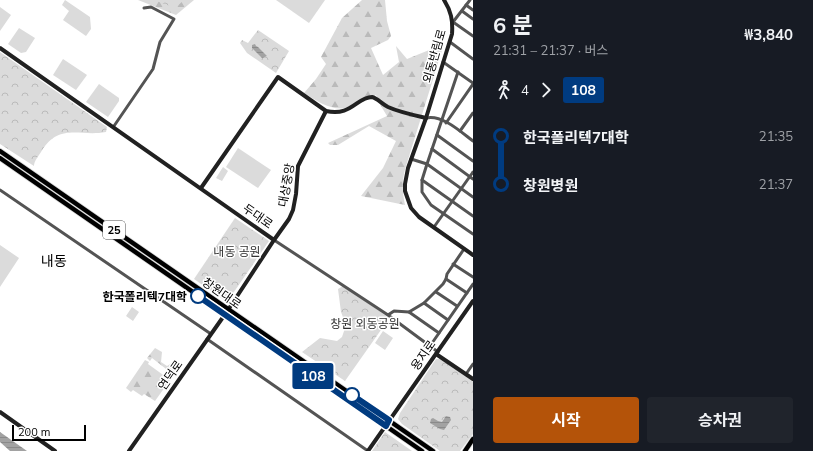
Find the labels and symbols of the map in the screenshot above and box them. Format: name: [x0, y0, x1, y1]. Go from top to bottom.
street label: 외동반림로: [419, 27, 449, 85]
street label: 대상중앙: [275, 162, 297, 208]
street label: 두대로: [240, 200, 276, 232]
road number: 25: [103, 221, 125, 239]
park label: 내동 공원: [213, 244, 261, 259]
district label: 내동: [41, 252, 67, 270]
street label: 창원대로: [200, 274, 244, 312]
marker: 한국폴리텍7대학: [190, 288, 206, 304]
place label: 한국폴리텍7대학: [103, 289, 187, 304]
park label: 창원 외동공원: [330, 316, 400, 331]
street label: 용지로: [407, 337, 439, 373]
street label: 연덕로: [154, 357, 186, 393]
line badge: 108: [290, 363, 336, 389]
unlabelled marker: [344, 387, 360, 403]
scale bar: [12, 423, 86, 442]

